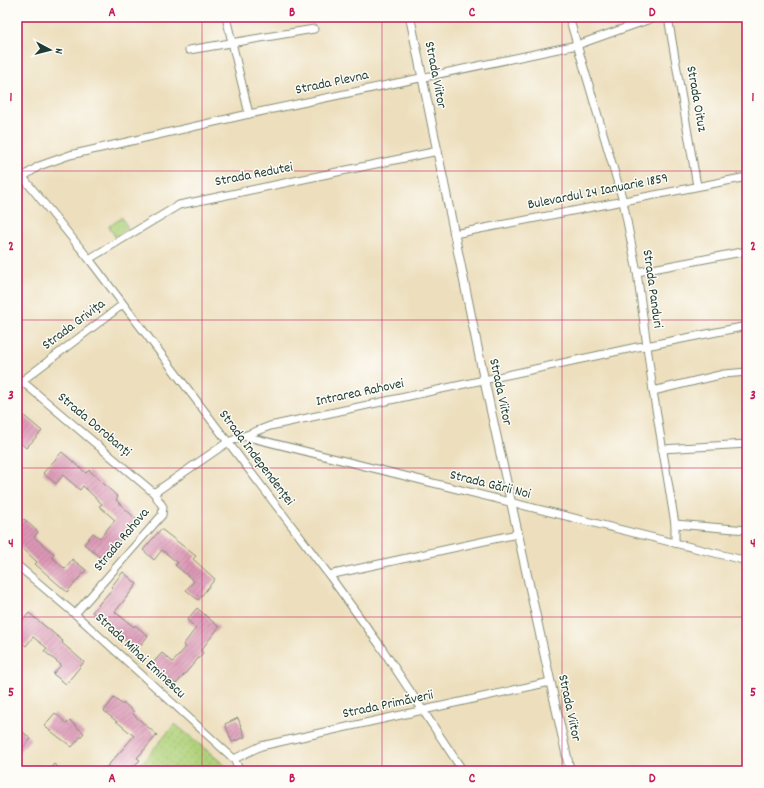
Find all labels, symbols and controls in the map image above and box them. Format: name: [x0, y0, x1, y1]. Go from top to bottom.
text: A: [108, 4, 116, 23]
text: B: [289, 4, 295, 23]
text: C: [469, 4, 476, 23]
text: D: [649, 4, 656, 23]
north arrow: [30, 30, 70, 70]
street label: Strada Viitor: [419, 40, 451, 111]
text: N: [50, 47, 66, 55]
street label: Strada Oituz: [680, 64, 712, 134]
street label: Strada Plevna: [294, 65, 371, 100]
text: 1: [10, 89, 13, 108]
text: 1: [752, 89, 755, 108]
street label: Strada Redutei: [213, 158, 295, 192]
street label: Bulevardul 24 Ianuarie 1859: [526, 169, 670, 215]
text: 2: [8, 238, 14, 257]
text: 2: [750, 238, 756, 257]
street label: Strada Panduri: [637, 248, 667, 330]
street label: Strada Grivița: [38, 294, 110, 355]
street label: Strada Viitor: [483, 357, 517, 428]
street label: Intrarea Rahovei: [314, 374, 406, 412]
text: 3: [8, 387, 14, 406]
text: 3: [750, 387, 756, 406]
street label: Strada Dorobanți: [53, 388, 136, 462]
street label: Strada Independenței: [213, 406, 299, 510]
street label: Strada Gării Noi: [447, 465, 533, 505]
street label: Strada Rahova: [89, 503, 155, 576]
text: 4: [8, 535, 14, 554]
text: 4: [750, 535, 756, 554]
street label: Strada Mihai Eminescu: [90, 609, 190, 703]
street label: Strada Viitor: [552, 673, 586, 744]
text: 5: [8, 684, 14, 703]
text: 5: [750, 684, 756, 703]
street label: Strada Primăverii: [341, 686, 436, 724]
text: A: [108, 770, 116, 788]
text: B: [289, 770, 295, 788]
text: C: [469, 770, 476, 788]
text: D: [649, 770, 656, 788]

